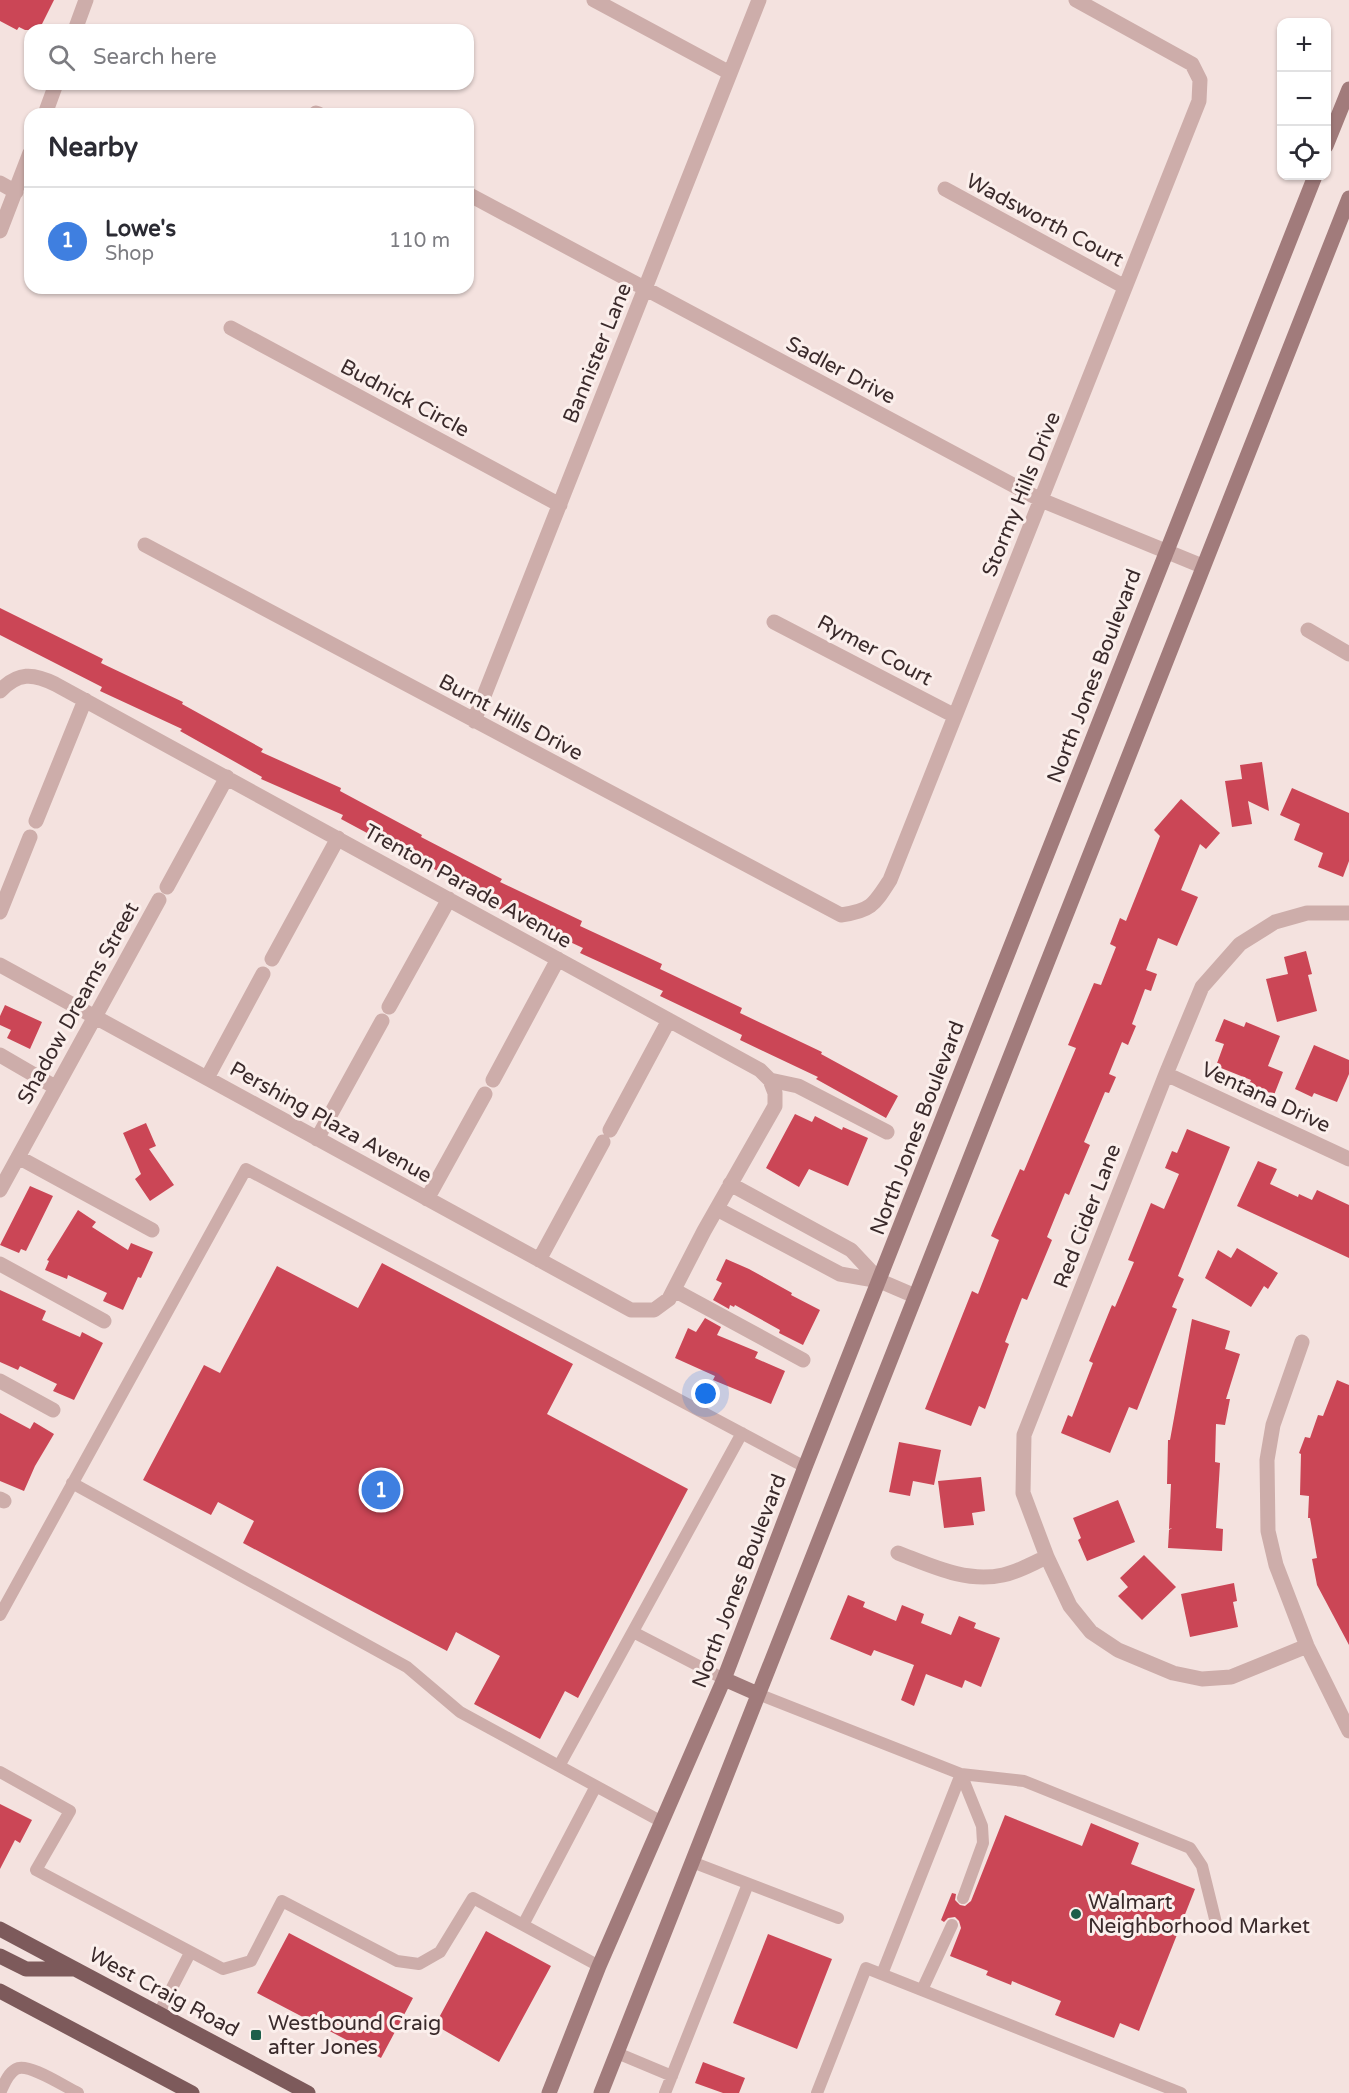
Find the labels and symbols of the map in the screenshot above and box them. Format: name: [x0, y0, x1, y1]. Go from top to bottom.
street label: Wadsworth Court: [962, 168, 1128, 273]
street label: Bannister Lane: [558, 279, 637, 427]
street label: Sadler Drive: [782, 331, 900, 410]
street label: Budnick Circle: [336, 354, 474, 443]
street label: Stormy Hills Drive: [977, 408, 1066, 580]
street label: North Jones Boulevard: [1042, 566, 1147, 787]
street label: Rymer Court: [813, 610, 937, 691]
street label: Burnt Hills Drive: [434, 669, 587, 766]
street label: Trenton Parade Avenue: [360, 819, 576, 954]
street label: Shadow Dreams Street: [12, 898, 144, 1109]
street label: North Jones Boulevard: [865, 1018, 970, 1239]
street label: Pershing Plaza Avenue: [225, 1056, 436, 1189]
street label: Ventana Drive: [1197, 1057, 1334, 1138]
street label: Red Cider Lane: [1048, 1140, 1127, 1292]
your location: [691, 1379, 720, 1408]
pin: 1: [362, 1468, 400, 1512]
street label: North Jones Boulevard: [687, 1471, 792, 1692]
place label: Walmart Neighborhood Market: [1088, 1890, 1310, 1939]
marker: Walmart Neighborhood Market: [1069, 1907, 1083, 1921]
street label: West Craig Road: [84, 1942, 243, 2043]
place label: Westbound Craig after Jones: [268, 2011, 441, 2060]
marker: Westbound Craig after Jones: [249, 2028, 263, 2042]

